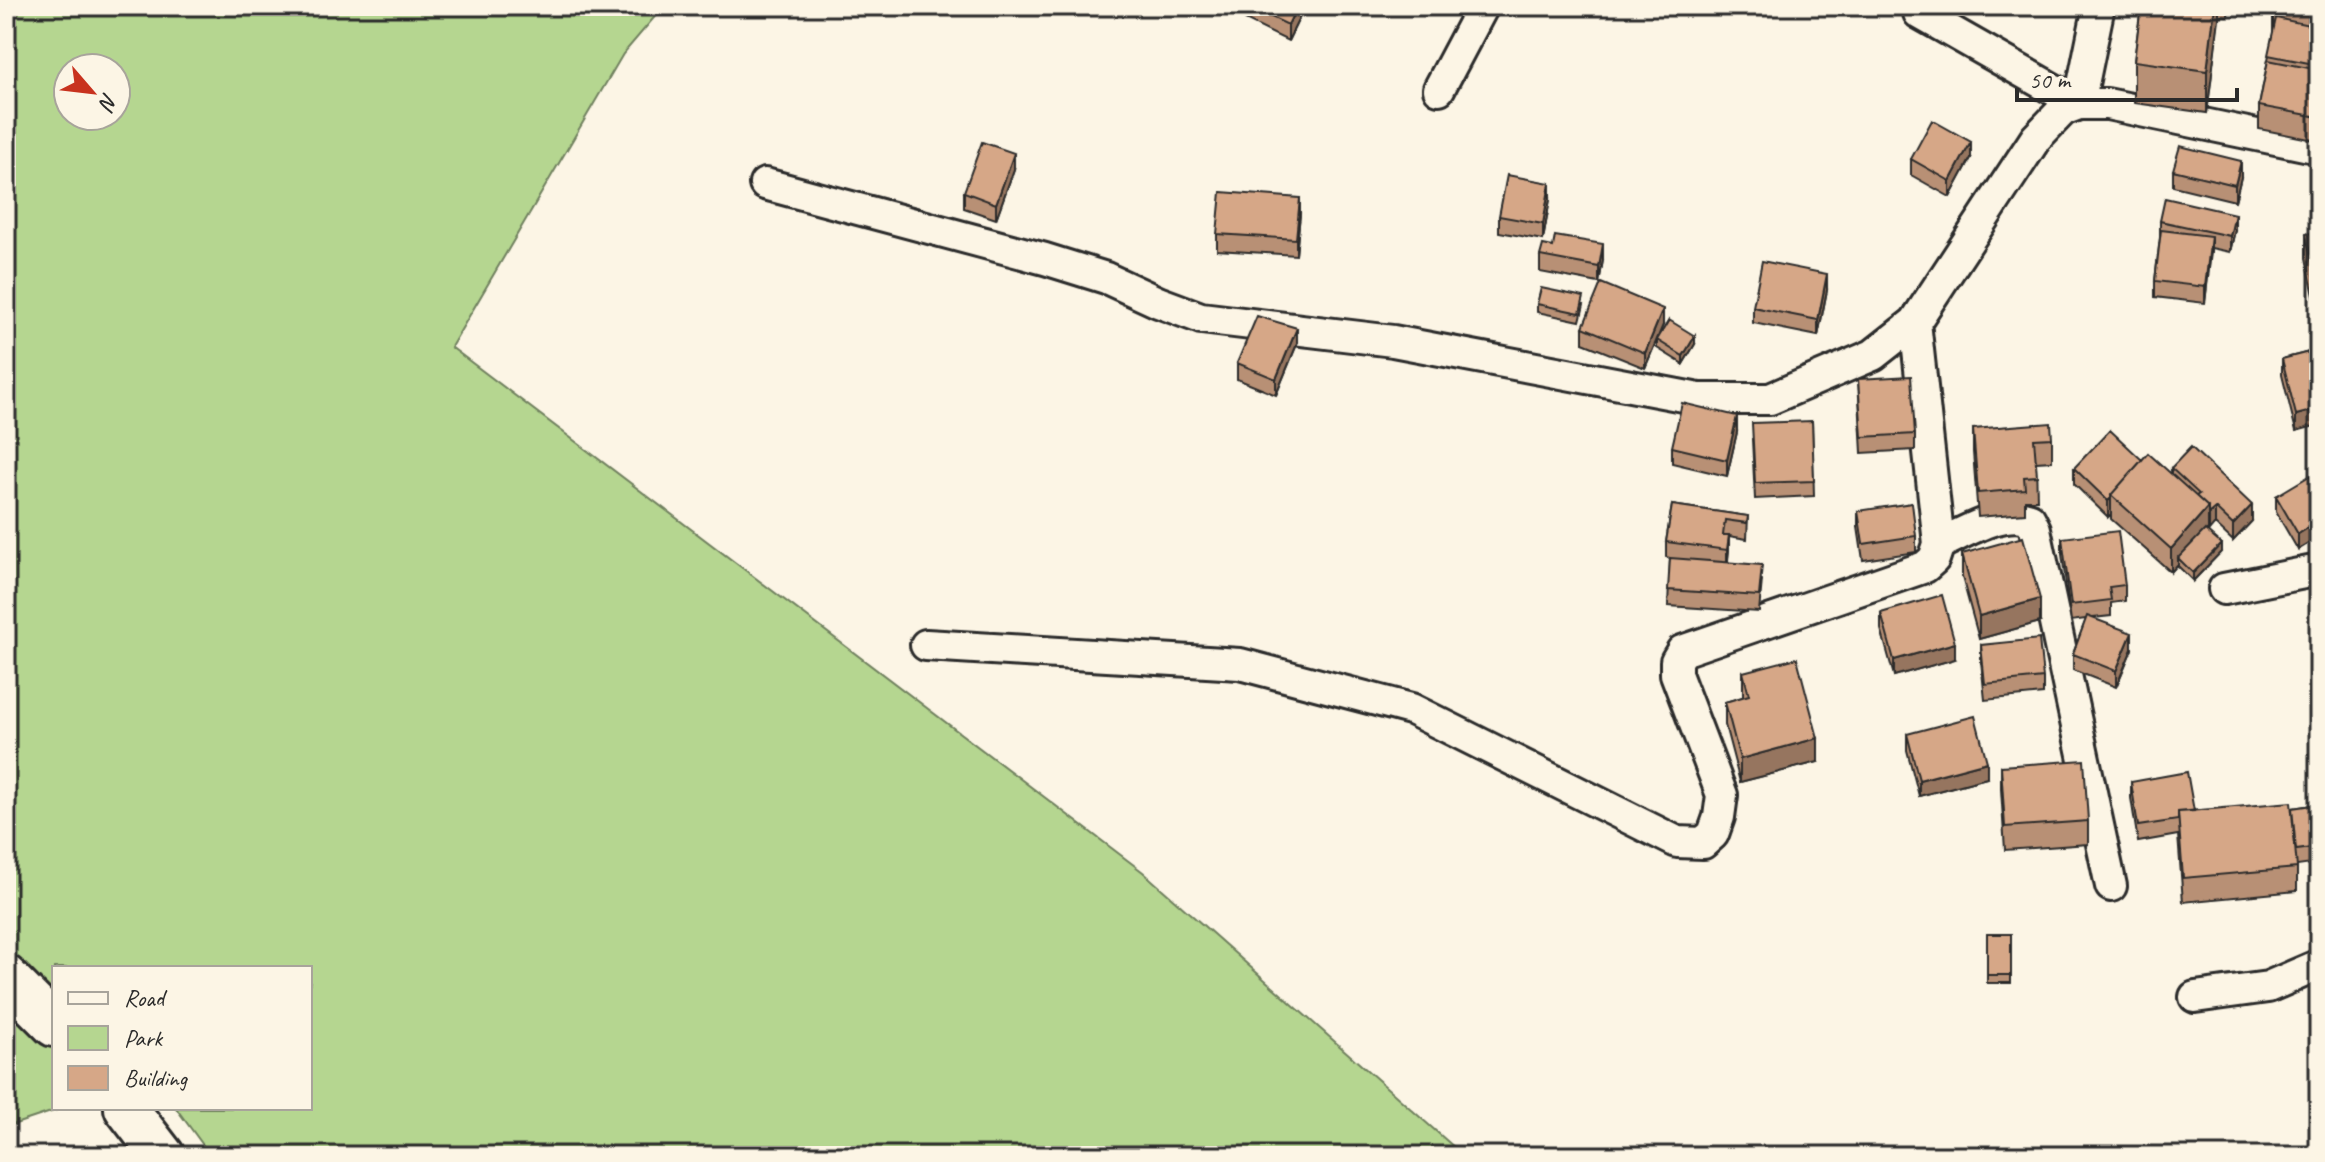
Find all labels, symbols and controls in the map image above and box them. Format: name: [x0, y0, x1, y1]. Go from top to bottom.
north arrow: [52, 52, 132, 132]
scale bar: [2017, 52, 2237, 102]
text: 50 m: [2029, 65, 2072, 95]
text: N: [92, 88, 124, 116]
legend: [52, 966, 312, 1110]
text: Road: [124, 983, 168, 1013]
text: Park: [124, 1023, 164, 1053]
text: Building: [124, 1063, 189, 1093]

